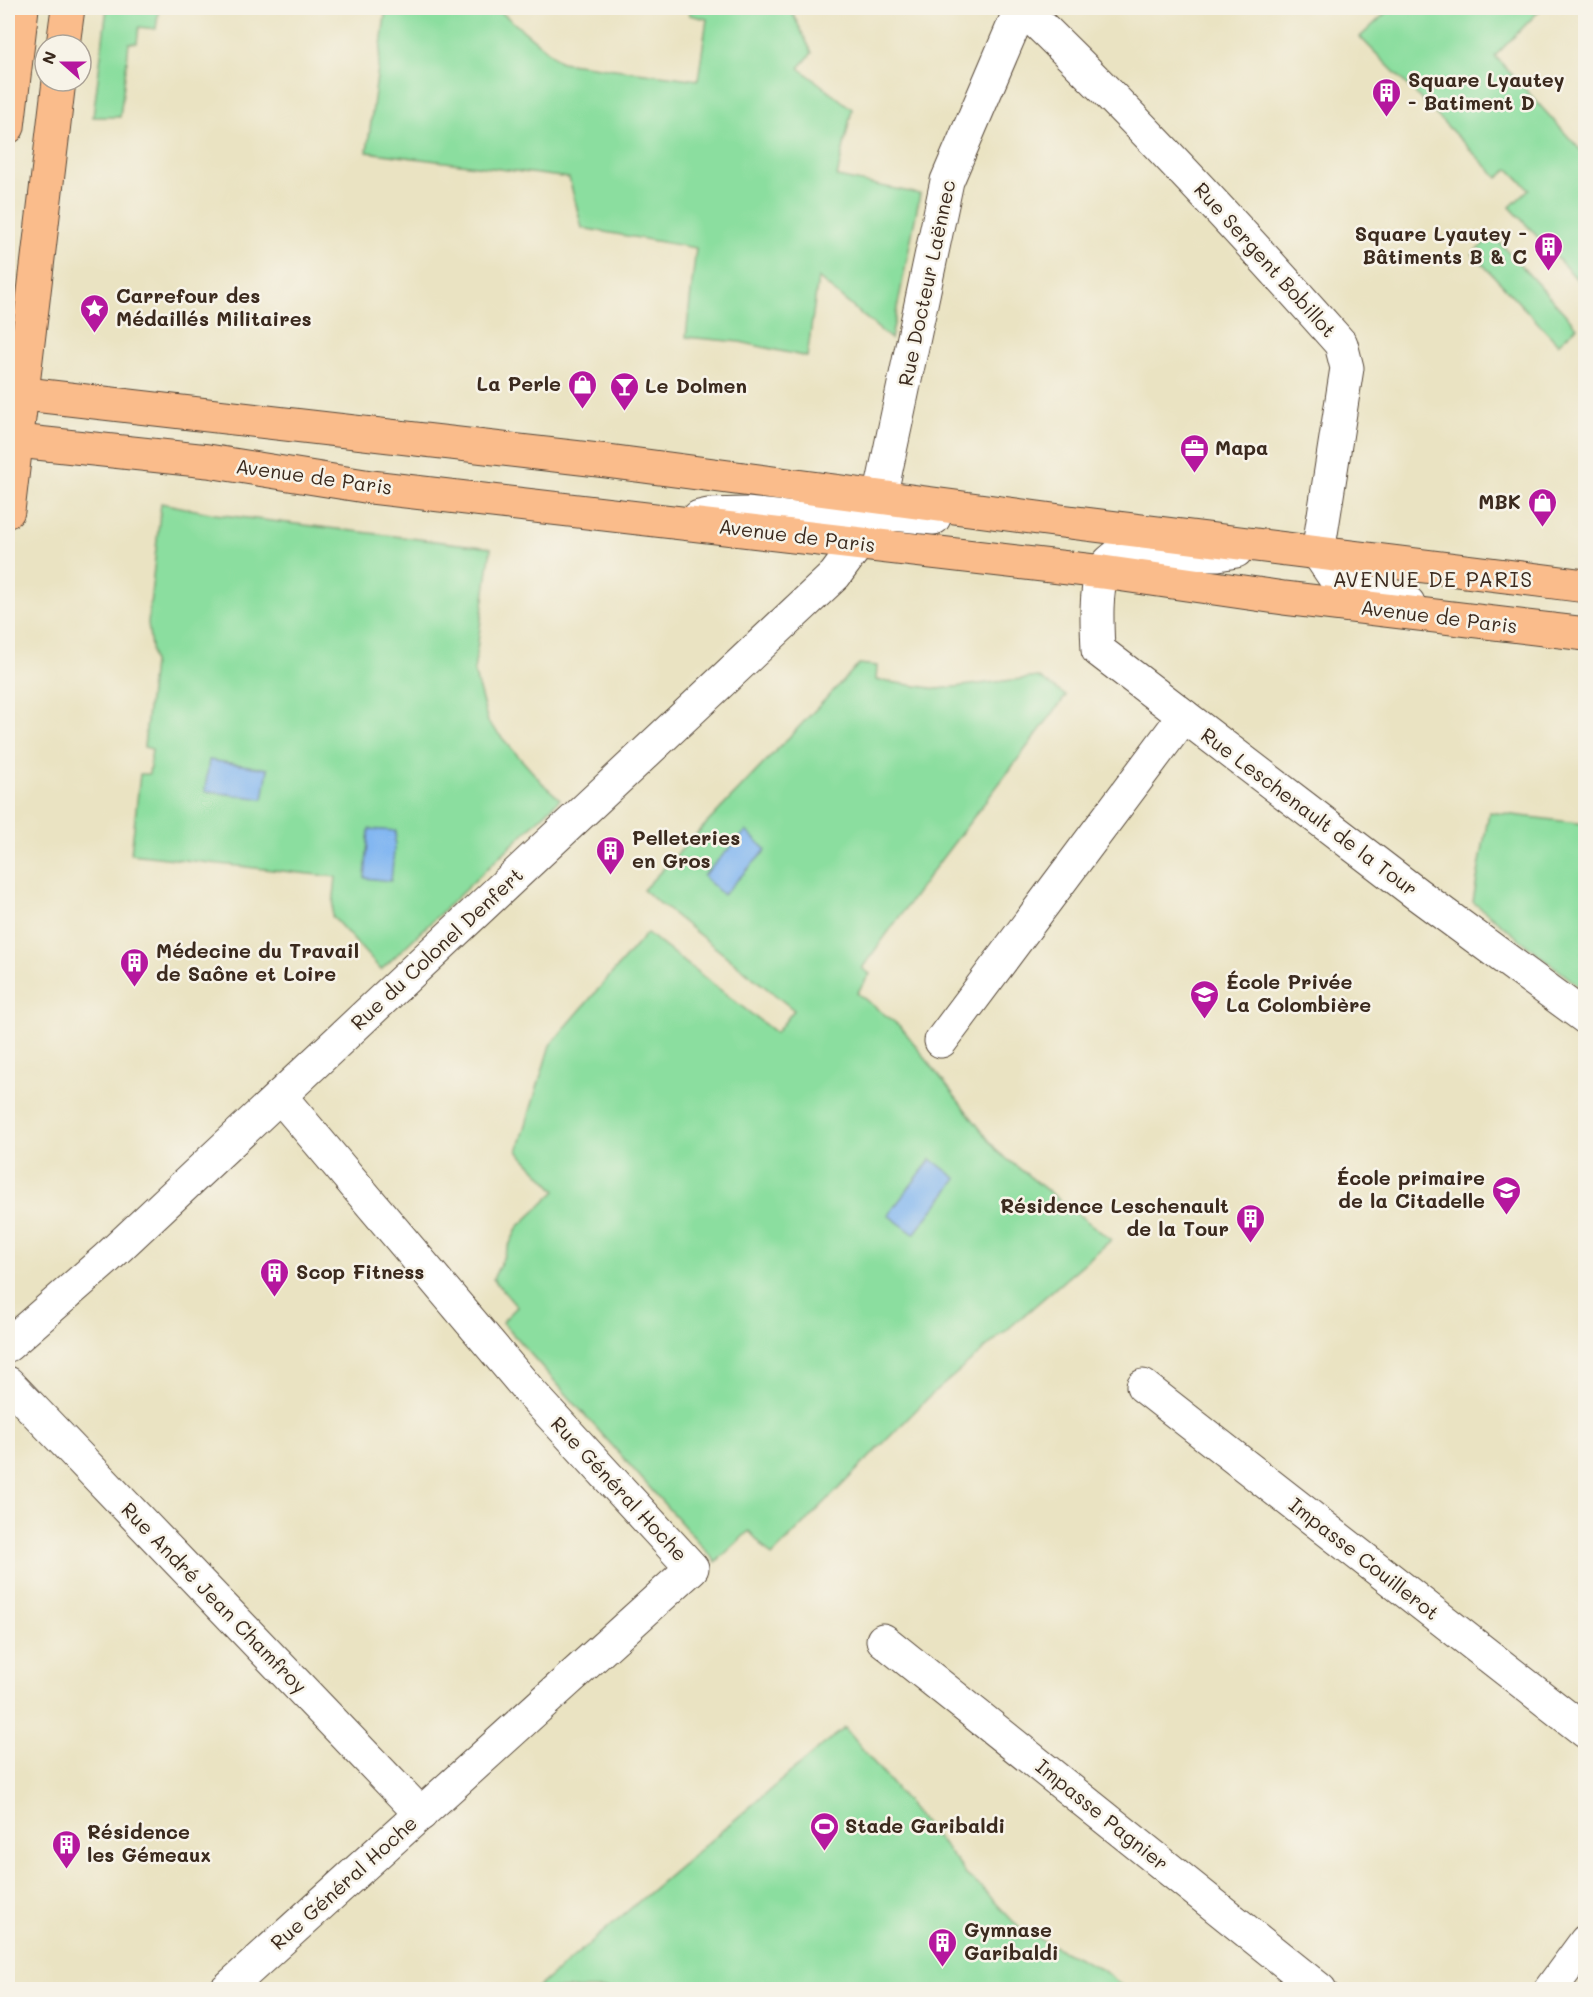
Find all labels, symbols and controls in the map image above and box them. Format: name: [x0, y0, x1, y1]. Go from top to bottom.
north arrow: [33, 33, 93, 93]
text: N: [37, 48, 61, 67]
place label: Square Lyautey - Batiment D: [1408, 66, 1565, 115]
building icon: Square Lyautey - Batiment D: [1371, 76, 1403, 118]
street label: Rue Sergent Bobillot: [1189, 176, 1342, 342]
street label: Rue Docteur Laënnec: [891, 177, 961, 388]
place label: Square Lyautey - Bâtiments B & C: [1355, 220, 1527, 269]
building icon: Square Lyautey - Bâtiments B & C: [1532, 230, 1564, 272]
place label: Carrefour des Médaillés Militaires: [116, 282, 312, 331]
place icon: Carrefour des Médaillés Militaires: [79, 292, 111, 334]
shop icon: La Perle: [566, 368, 598, 410]
place label: La Perle: [477, 370, 561, 396]
bar icon: Le Dolmen: [608, 370, 640, 412]
place label: Le Dolmen: [645, 372, 747, 398]
office icon: Mapa: [1178, 432, 1210, 474]
place label: Mapa: [1215, 434, 1268, 460]
street label: Avenue de Paris: [234, 452, 394, 500]
shop icon: MBK: [1526, 486, 1558, 528]
place label: MBK: [1478, 488, 1521, 514]
street label: Avenue de Paris: [717, 512, 877, 558]
district label: AVENUE DE PARIS: [1332, 565, 1534, 592]
street label: Avenue de Paris: [1359, 593, 1519, 639]
street label: Rue Leschenault de la Tour: [1196, 721, 1423, 901]
place label: Pelleteries en Gros: [632, 824, 740, 873]
building icon: Pelleteries en Gros: [595, 834, 627, 876]
street label: Rue du Colonel Denfert: [345, 861, 528, 1035]
place label: Médecine du Travail de Saône et Loire: [156, 937, 359, 986]
building icon: Médecine du Travail de Saône et Loire: [119, 946, 151, 988]
place label: École Privée La Colombière: [1226, 968, 1371, 1017]
school or university icon: École Privée La Colombière: [1189, 978, 1221, 1020]
place label: École primaire de la Citadelle: [1337, 1164, 1485, 1213]
school or university icon: École primaire de la Citadelle: [1490, 1174, 1522, 1216]
place label: Résidence Leschenault de la Tour: [1000, 1192, 1229, 1241]
building icon: Résidence Leschenault de la Tour: [1234, 1202, 1266, 1244]
building icon: Scop Fitness: [259, 1256, 291, 1298]
place label: Scop Fitness: [296, 1258, 424, 1284]
street label: Rue Général Hoche: [546, 1410, 694, 1566]
street label: Impasse Couillerot: [1284, 1491, 1445, 1625]
street label: Rue André Jean Chamfroy: [116, 1496, 313, 1699]
street label: Impasse Pagnier: [1031, 1753, 1174, 1876]
street label: Rue Général Hoche: [265, 1809, 422, 1955]
sports icon: Stade Garibaldi: [808, 1810, 840, 1852]
place label: Stade Garibaldi: [845, 1812, 1005, 1838]
place label: Résidence les Gémeaux: [87, 1818, 211, 1867]
building icon: Résidence les Gémeaux: [50, 1828, 82, 1870]
place label: Gymnase Garibaldi: [964, 1916, 1059, 1965]
building icon: Gymnase Garibaldi: [927, 1926, 959, 1968]

